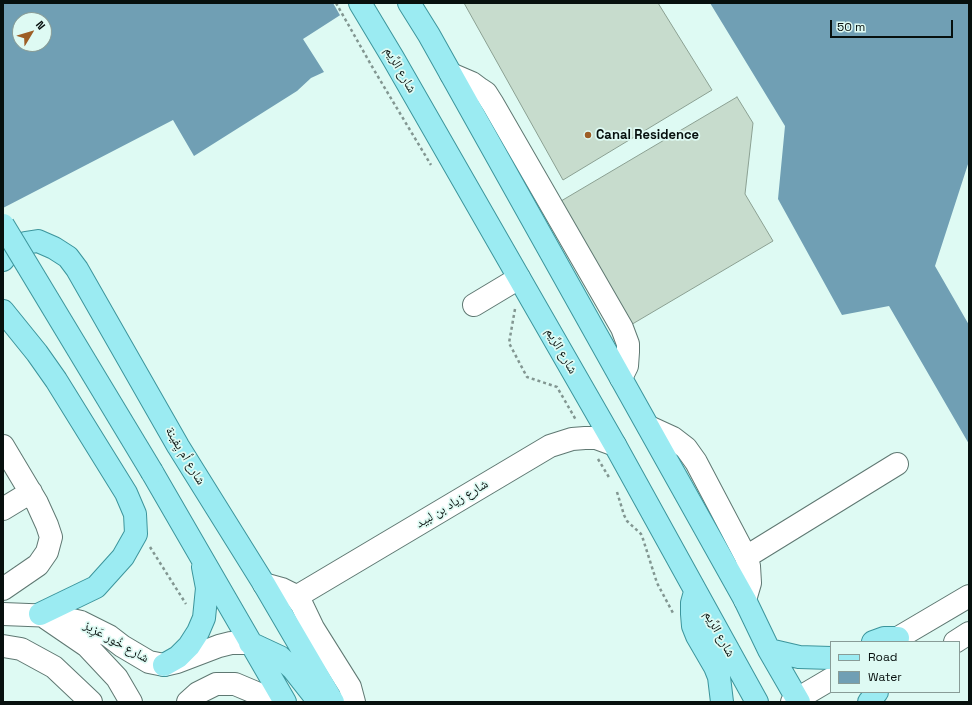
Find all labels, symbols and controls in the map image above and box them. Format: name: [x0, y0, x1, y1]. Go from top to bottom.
north arrow: [12, 12, 52, 52]
scale bar: [832, 12, 955, 38]
text: N: [33, 18, 48, 32]
text: 50 m: [837, 19, 865, 35]
street label: شارع الرِّيم: [381, 44, 419, 96]
place label: Canal Residence: [596, 127, 699, 143]
marker: Canal Residence: [583, 130, 593, 140]
street label: شارع الرِّيم: [542, 325, 580, 377]
street label: شارع أم يِفينة: [162, 424, 208, 488]
street label: شارع زياد بن لبيد: [413, 476, 491, 532]
street label: شارع الرِّيم: [700, 608, 738, 660]
street label: شارع خُور عَزِيز: [81, 618, 151, 666]
legend: [830, 641, 960, 693]
text: Road: [868, 649, 897, 665]
text: Water: [868, 669, 902, 685]

